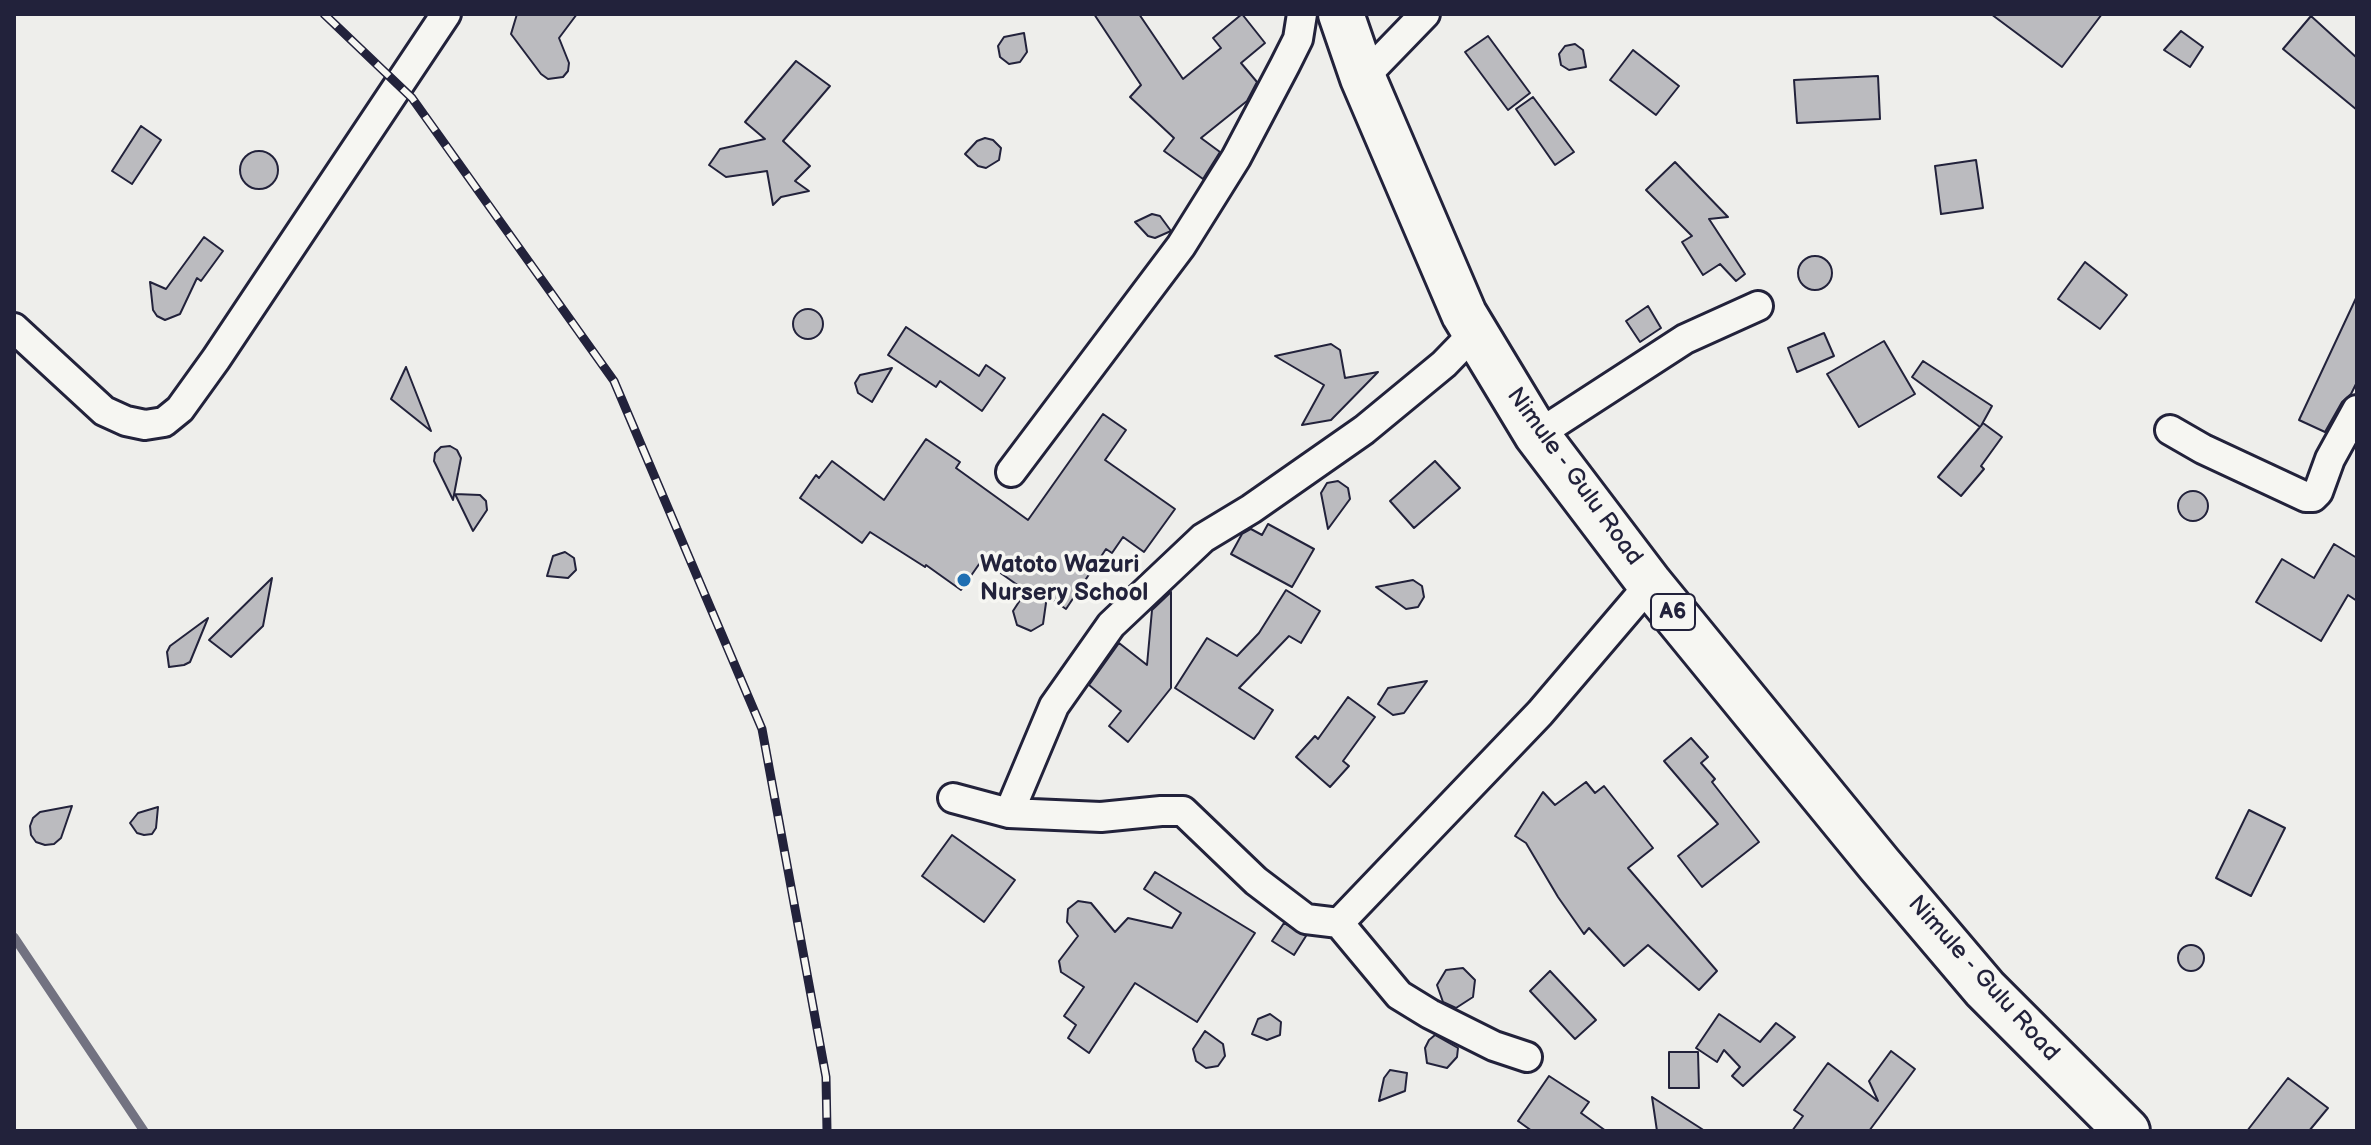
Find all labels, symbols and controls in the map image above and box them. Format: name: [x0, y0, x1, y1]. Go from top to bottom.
street label: Nimule - Gulu Road: [1500, 383, 1648, 571]
place label: Watoto Wazuri Nursery School: [980, 552, 1148, 608]
marker: Watoto Wazuri Nursery School: [955, 571, 973, 589]
road number: A6: [1651, 594, 1695, 630]
street label: Nimule - Gulu Road: [1901, 890, 2065, 1068]

